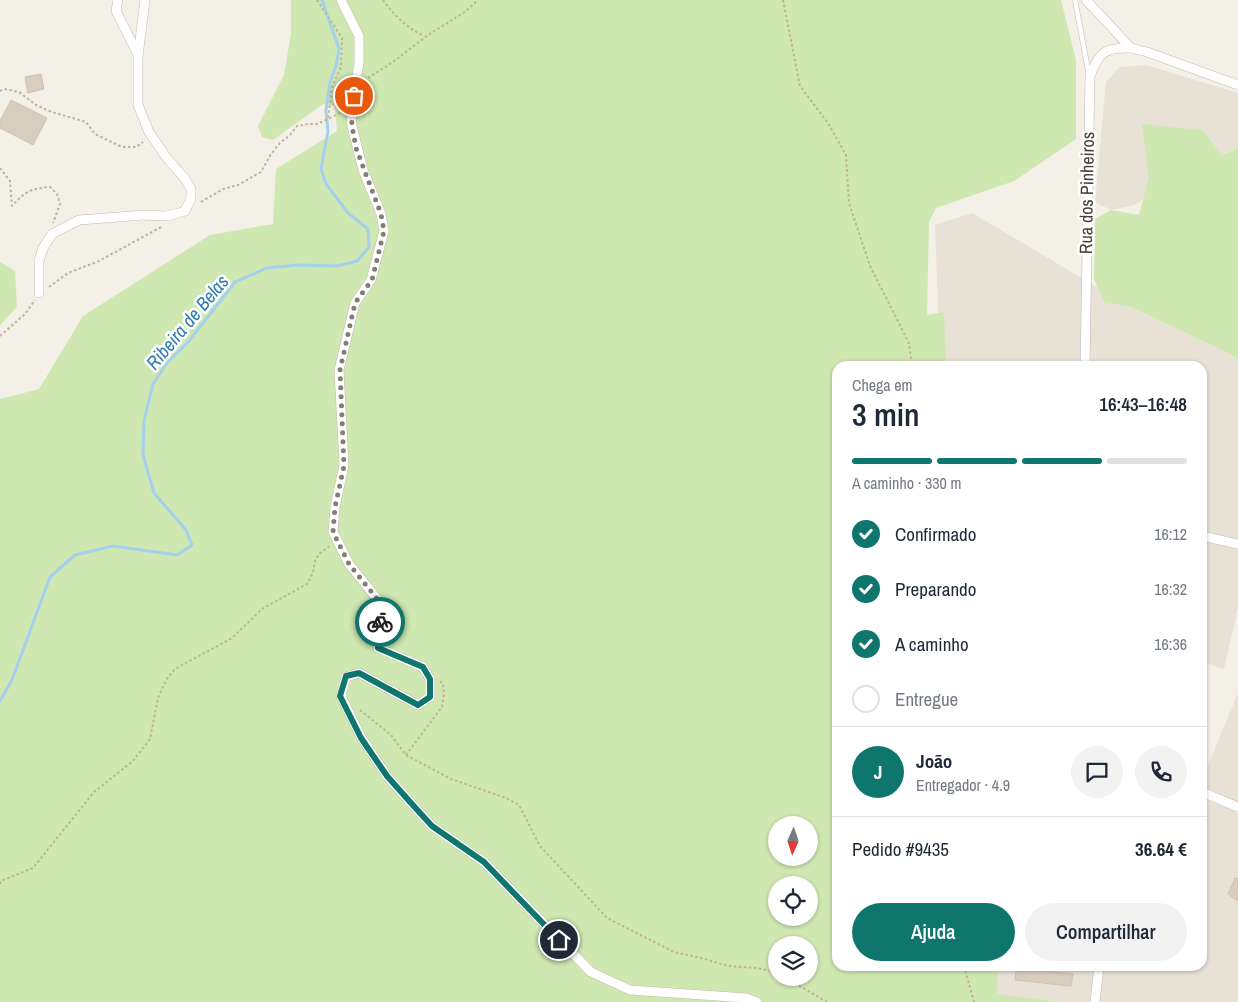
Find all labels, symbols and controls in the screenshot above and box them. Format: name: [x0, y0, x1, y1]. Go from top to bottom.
pin: [333, 75, 375, 117]
icon: bag: [340, 82, 368, 110]
street label: Rua dos Pinheiros: [1073, 132, 1100, 254]
water label: Ribeira de Belas: [140, 269, 234, 375]
text: Chega em: [852, 374, 913, 396]
text: 16:43–16:48: [1099, 391, 1187, 417]
text: 3 min: [852, 393, 920, 436]
text: A caminho · 330 m: [852, 472, 961, 494]
icon: check: [852, 520, 880, 548]
text: Confirmado: [895, 521, 976, 547]
text: 16:12: [1154, 523, 1187, 545]
icon: check: [852, 575, 880, 603]
text: Preparando: [895, 576, 976, 602]
text: 16:32: [1154, 578, 1187, 600]
courier: [355, 597, 405, 647]
icon: bike: [366, 608, 394, 636]
icon: check: [852, 630, 880, 658]
text: A caminho: [895, 631, 969, 657]
text: 16:36: [1154, 633, 1187, 655]
text: Entregue: [895, 686, 958, 712]
button: chat: [1071, 746, 1123, 798]
button: phone: [1135, 746, 1187, 798]
text: João: [916, 748, 952, 774]
text: J: [874, 759, 882, 785]
text: Entregador · 4.9: [916, 774, 1010, 796]
north arrow: [768, 816, 818, 866]
map controls: [768, 816, 818, 986]
text: Pedido #9435: [852, 836, 949, 862]
text: 36.64 €: [1135, 836, 1187, 862]
button: locate: [768, 876, 818, 926]
button: Ajuda: [852, 903, 1015, 961]
button: Compartilhar: [1025, 903, 1187, 961]
pin: [538, 919, 580, 961]
icon: home: [545, 926, 573, 954]
button: layers: [768, 936, 818, 986]

